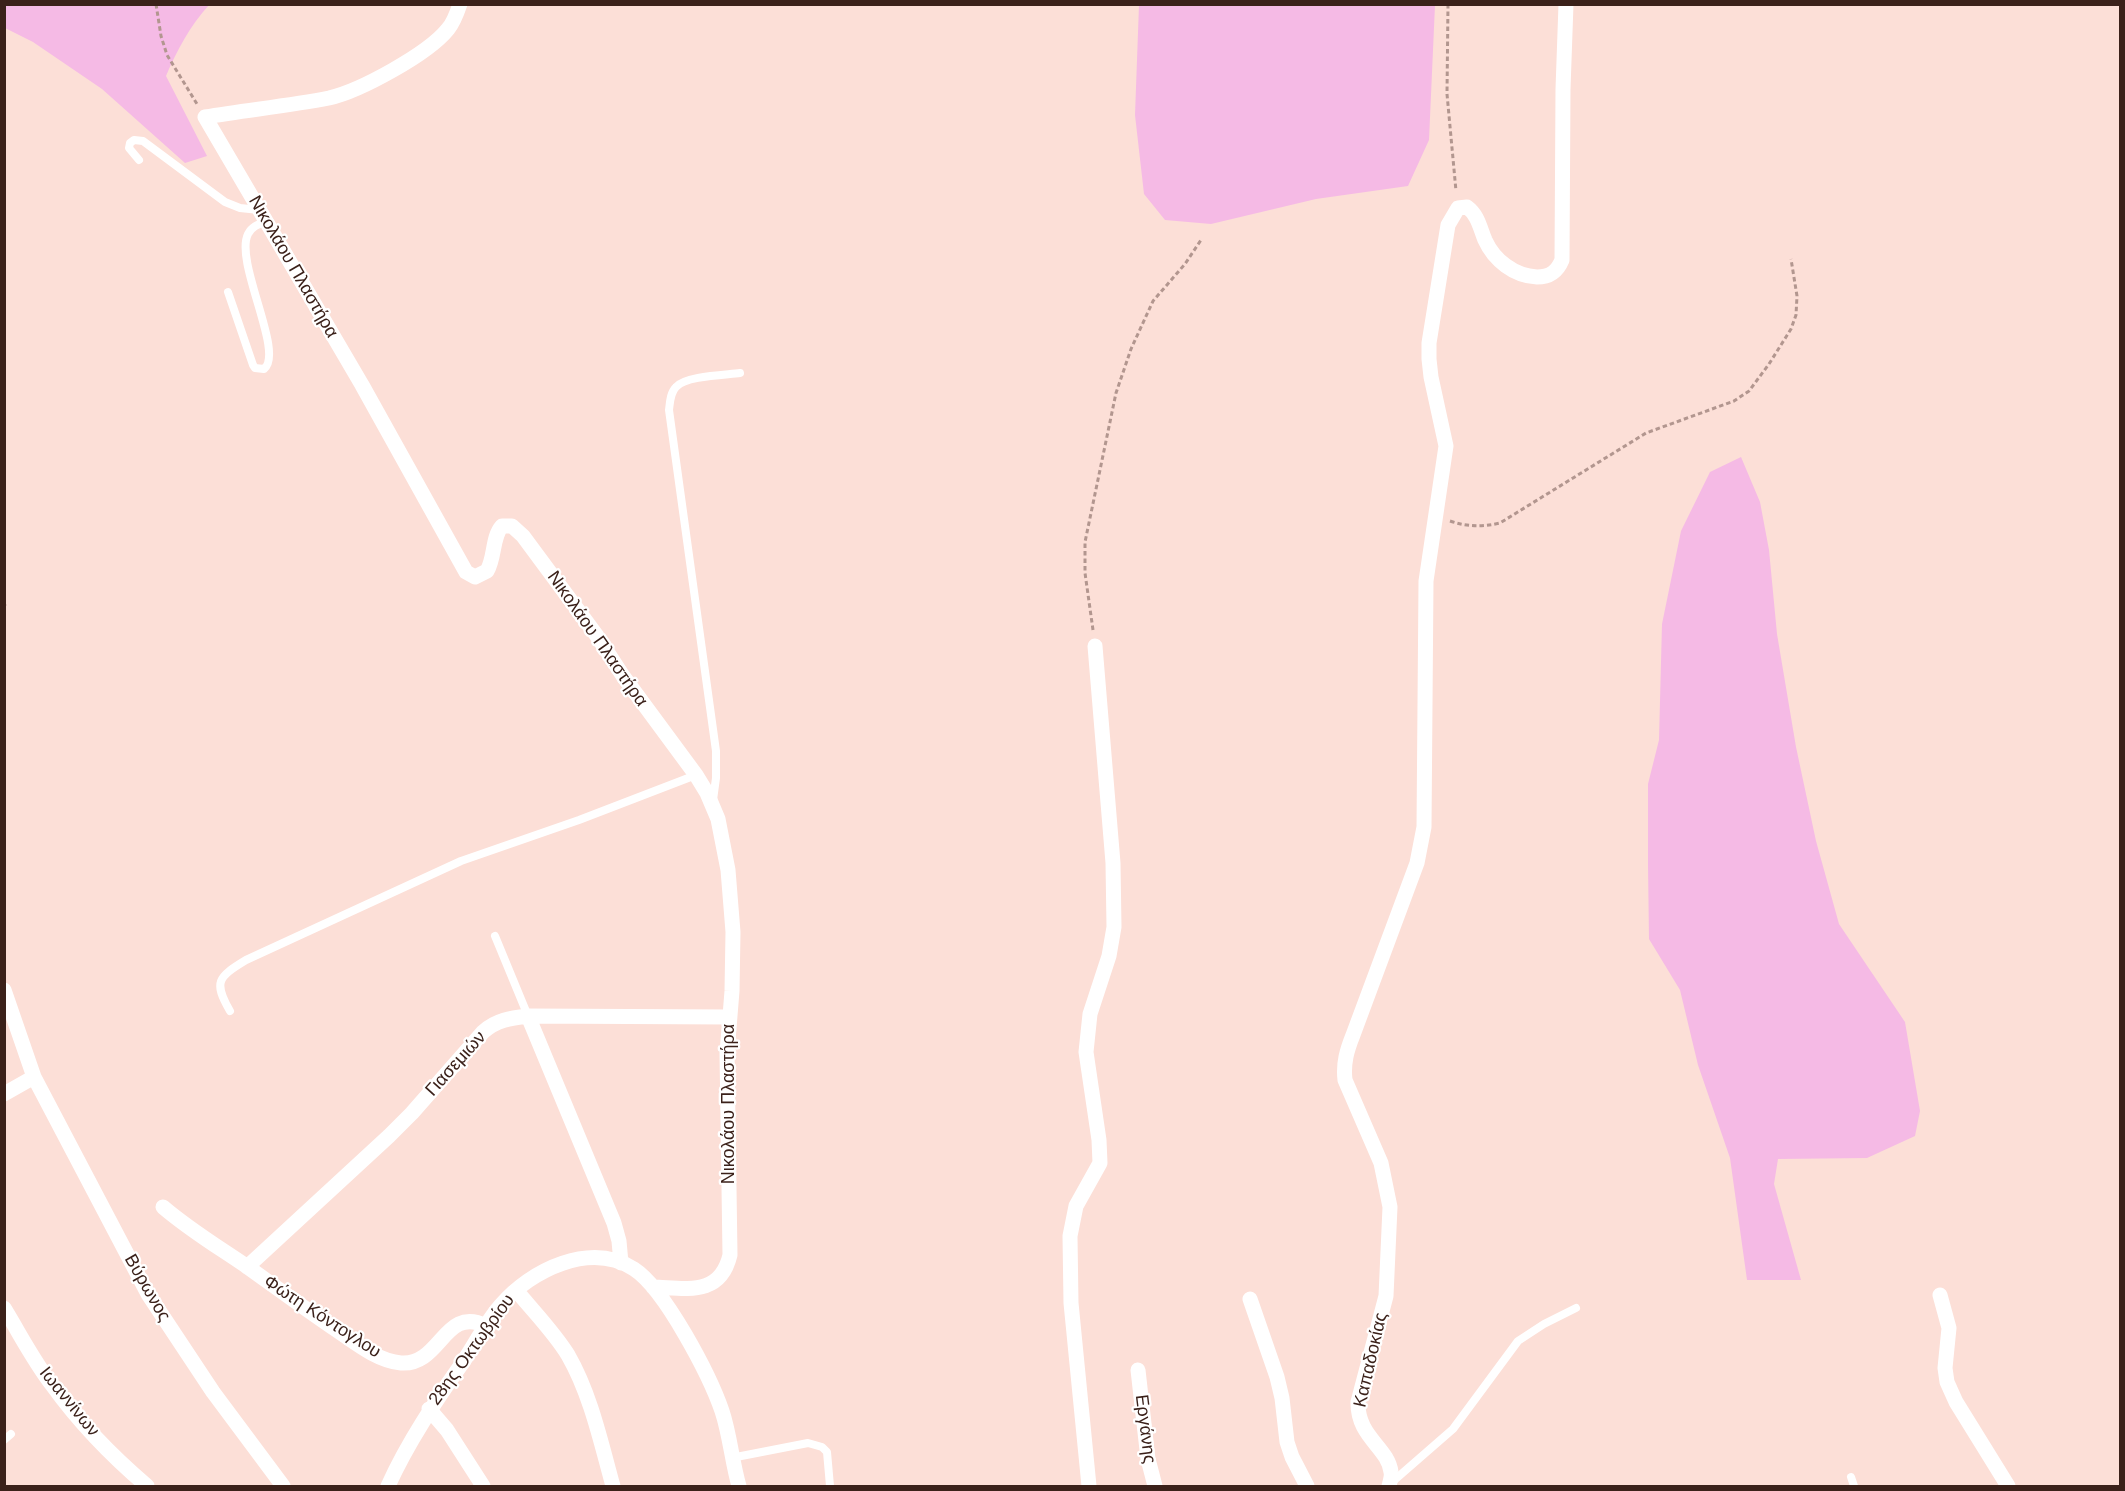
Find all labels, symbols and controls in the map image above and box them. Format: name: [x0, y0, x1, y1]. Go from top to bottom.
street label: Νικολάου Πλαστήρα: [244, 192, 342, 342]
street label: Νικολάου Πλαστήρα: [542, 567, 652, 711]
street label: Νικολάου Πλαστήρα: [718, 1024, 740, 1184]
street label: Γιασεμιών: [421, 1027, 491, 1101]
street label: Βύρωνος: [119, 1251, 175, 1325]
street label: Φώτη Κόντογλου: [259, 1271, 385, 1363]
street label: 28ης Οκτωβρίου: [424, 1290, 520, 1410]
street label: Καπαδοκίας: [1350, 1310, 1392, 1410]
street label: Ιωαννίνων: [34, 1363, 104, 1441]
street label: Εργάνης: [1130, 1393, 1160, 1465]

